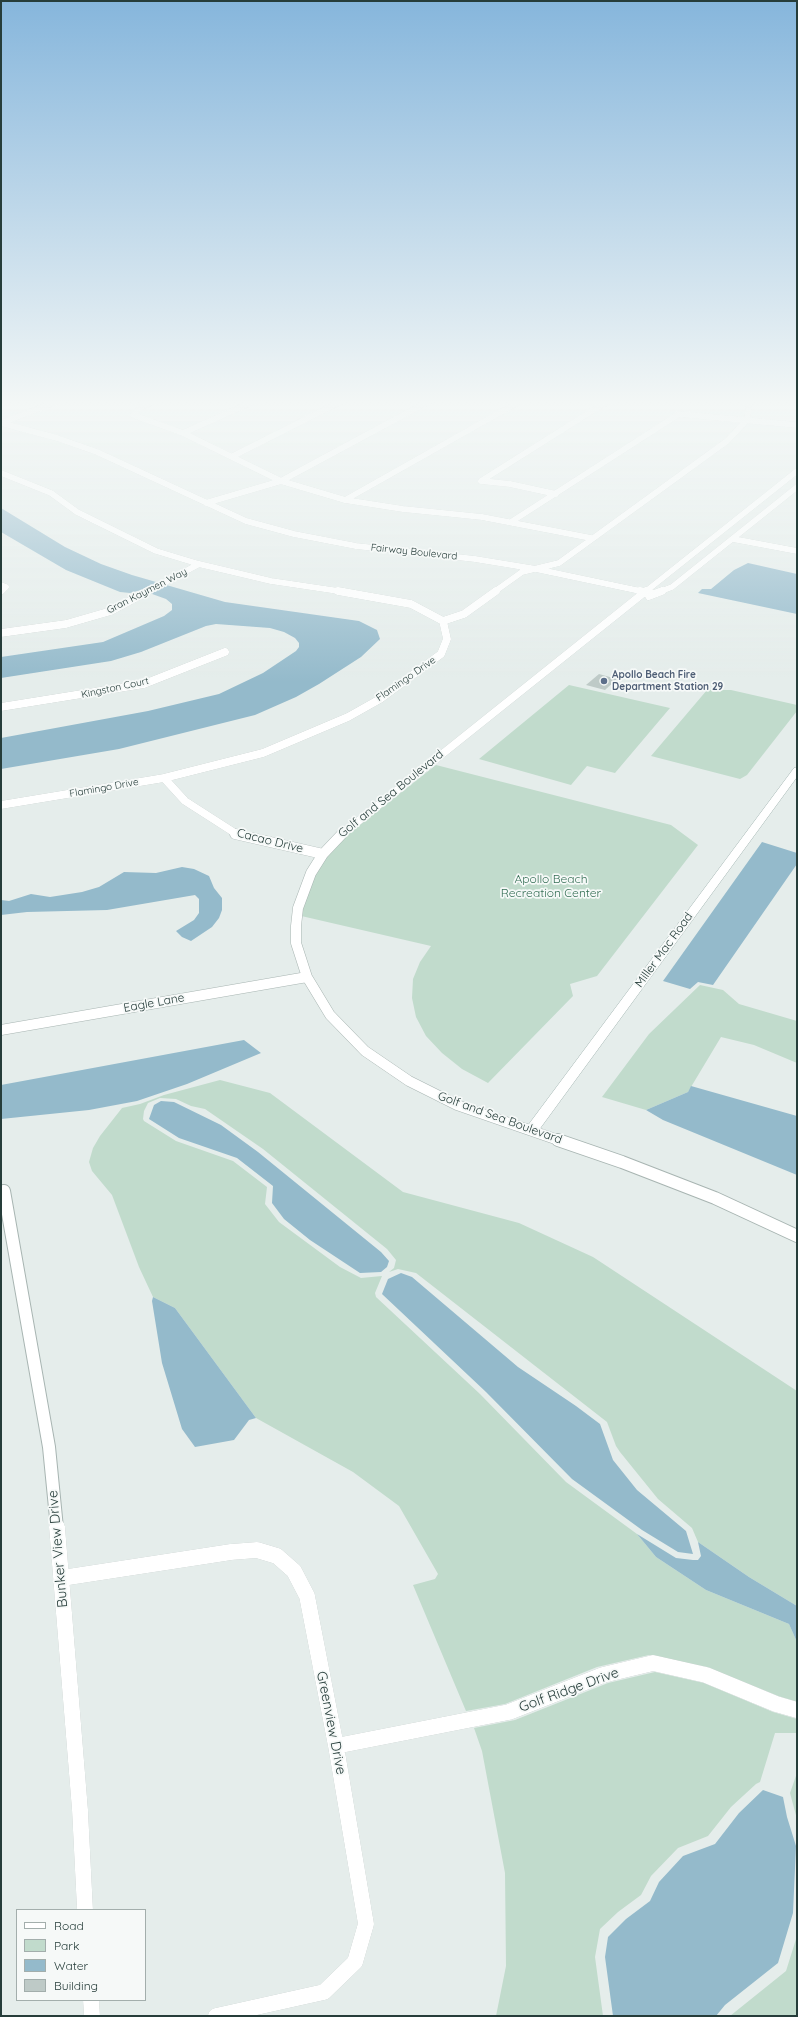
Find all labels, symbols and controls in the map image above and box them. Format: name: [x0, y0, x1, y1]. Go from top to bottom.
street label: Fairway Boulevard: [370, 541, 458, 563]
street label: Gran Kaymen Way: [105, 566, 189, 616]
street label: Flamingo Drive: [374, 654, 438, 704]
place label: Apollo Beach Fire Department Station 29: [612, 669, 723, 692]
street label: Kingston Court: [80, 675, 150, 701]
marker: Apollo Beach Fire Department Station 29: [599, 676, 609, 686]
street label: Golf and Sea Boulevard: [335, 747, 447, 841]
street label: Flamingo Drive: [69, 776, 139, 800]
street label: Cacao Drive: [235, 826, 305, 856]
park label: Apollo Beach Recreation Center: [501, 872, 601, 900]
street label: Miller Mac Road: [632, 910, 696, 990]
street label: Eagle Lane: [122, 991, 186, 1015]
street label: Golf and Sea Boulevard: [436, 1089, 564, 1147]
street label: Bunker View Drive: [45, 1490, 71, 1608]
street label: Golf Ridge Drive: [517, 1664, 621, 1716]
street label: Greenview Drive: [313, 1670, 349, 1776]
legend: [16, 1909, 146, 2001]
text: Road: [54, 1918, 84, 1933]
text: Park: [54, 1938, 79, 1953]
text: Water: [54, 1958, 88, 1973]
text: Building: [54, 1978, 98, 1993]

